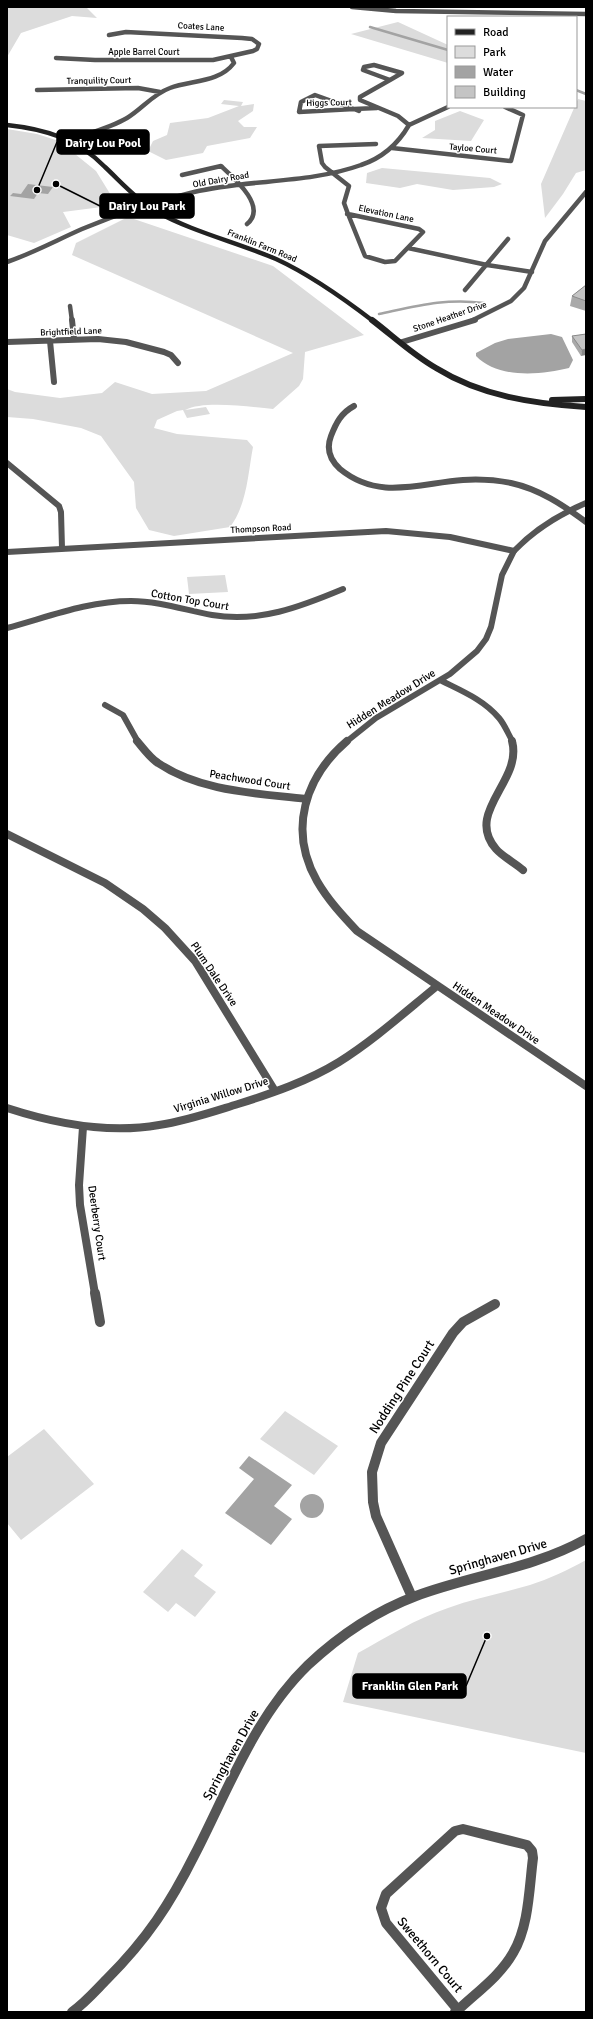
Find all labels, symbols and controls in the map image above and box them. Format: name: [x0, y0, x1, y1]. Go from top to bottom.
legend: [447, 16, 577, 108]
street label: Coates Lane: [177, 20, 225, 34]
text: Road: [483, 25, 509, 40]
text: Park: [483, 45, 506, 60]
street label: Apple Barrel Court: [108, 47, 180, 58]
text: Water: [483, 65, 514, 80]
street label: Tranquility Court: [67, 75, 131, 87]
text: Building: [483, 85, 526, 100]
street label: Higgs Court: [306, 97, 352, 109]
callout: Dairy Lou Pool: [57, 130, 149, 154]
text: Dairy Lou Pool: [65, 136, 141, 151]
street label: Tayloe Court: [449, 141, 497, 157]
street label: Old Dairy Road: [192, 170, 250, 190]
callout: Dairy Lou Park: [100, 194, 194, 218]
text: Dairy Lou Park: [108, 199, 186, 214]
street label: Elevation Lane: [357, 203, 415, 225]
street label: Franklin Farm Road: [226, 227, 299, 265]
street label: Stone Heather Drive: [412, 299, 489, 335]
street label: Brightfield Lane: [40, 325, 103, 339]
street label: Thompson Road: [230, 522, 292, 536]
street label: Cotton Top Court: [150, 587, 230, 613]
street label: Hidden Meadow Drive: [344, 666, 438, 732]
street label: Peachwood Court: [209, 767, 292, 793]
street label: Plum Dale Drive: [188, 939, 240, 1009]
street label: Hidden Meadow Drive: [450, 979, 542, 1047]
street label: Virginia Willow Drive: [172, 1074, 270, 1116]
street label: Deerberry Court: [85, 1185, 109, 1262]
street label: Nodding Pine Court: [366, 1337, 438, 1437]
street label: Springhaven Drive: [447, 1535, 549, 1579]
callout: Franklin Glen Park: [353, 1674, 466, 1698]
text: Franklin Glen Park: [362, 1679, 459, 1694]
street label: Springhaven Drive: [199, 1707, 263, 1803]
street label: Sweethorn Court: [394, 1914, 466, 1996]

